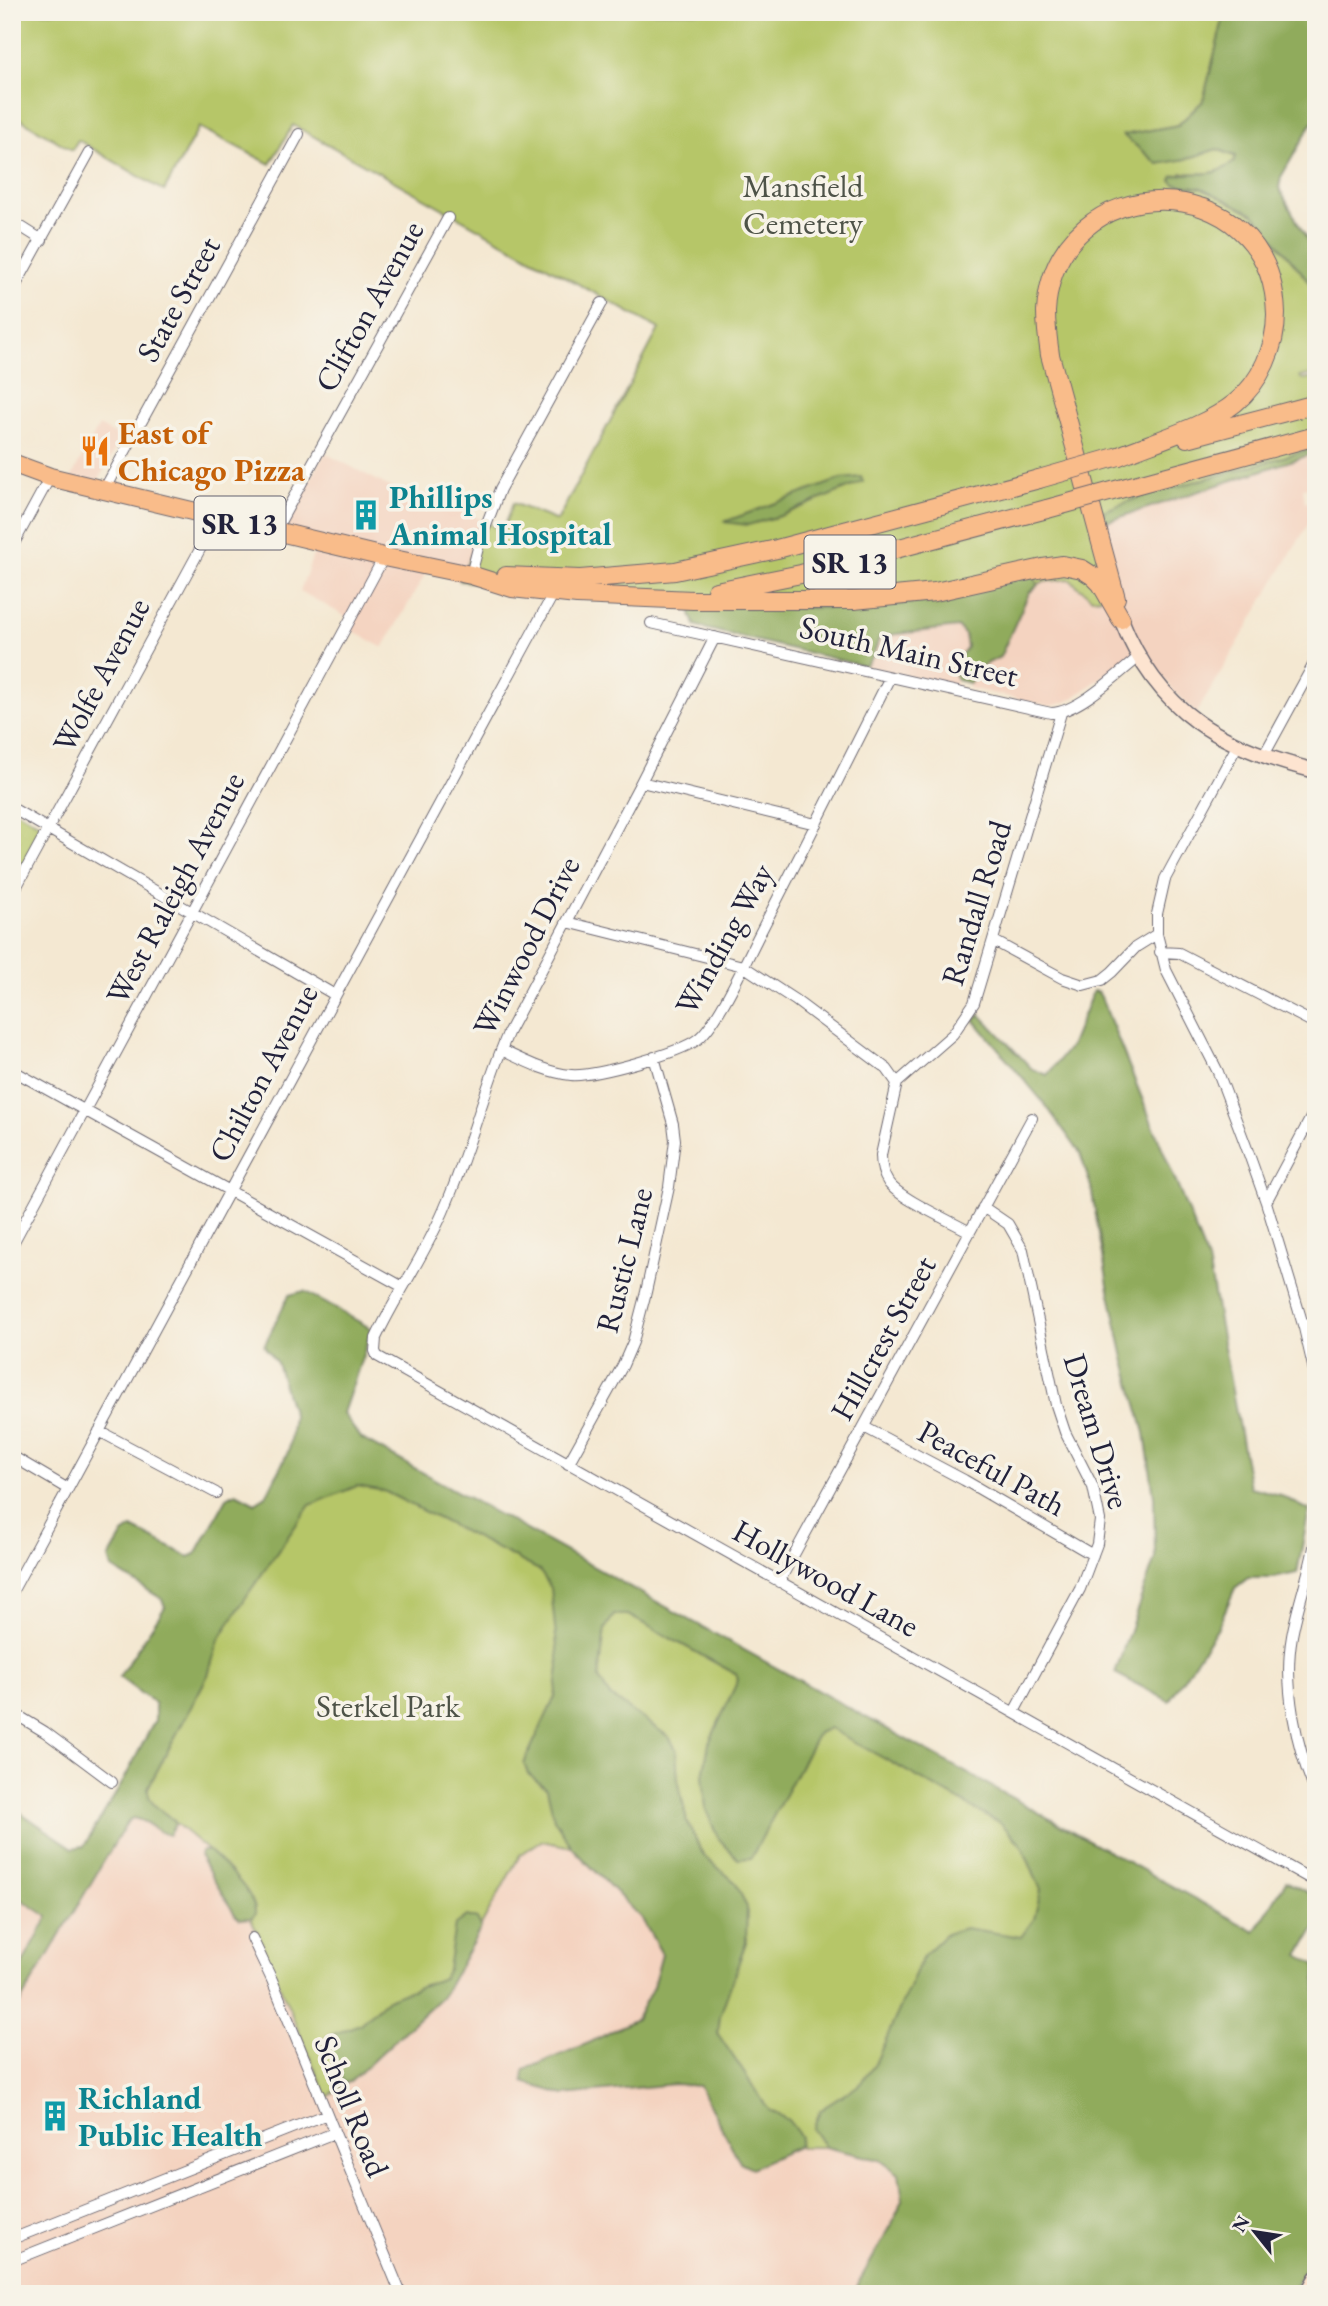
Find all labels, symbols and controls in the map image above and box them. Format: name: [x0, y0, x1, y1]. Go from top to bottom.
park label: Mansfield Cemetery: [742, 165, 864, 244]
street label: Clifton Avenue: [305, 213, 433, 399]
street label: State Street: [126, 229, 230, 369]
place label: East of Chicago Pizza: [118, 412, 306, 491]
restaurant icon: East of Chicago Pizza: [78, 434, 112, 468]
place label: Phillips Animal Hospital: [388, 476, 612, 555]
road number: SR 13: [194, 496, 286, 550]
building icon: Phillips Animal Hospital: [349, 498, 383, 532]
road number: SR 13: [804, 536, 896, 589]
street label: Wolfe Avenue: [43, 590, 159, 760]
street label: South Main Street: [796, 605, 1022, 697]
street label: West Raleigh Avenue: [96, 764, 254, 1012]
street label: Randall Road: [931, 815, 1021, 991]
street label: Winwood Drive: [463, 849, 589, 1043]
street label: Winding Way: [665, 855, 783, 1022]
street label: Chilton Avenue: [199, 977, 327, 1169]
street label: Rustic Lane: [586, 1183, 662, 1337]
street label: Hillcrest Street: [821, 1248, 945, 1428]
street label: Dream Drive: [1054, 1348, 1140, 1514]
street label: Peaceful Path: [911, 1410, 1073, 1526]
street label: Hollywood Lane: [725, 1509, 927, 1647]
park label: Sterkel Park: [316, 1685, 461, 1727]
street label: Scholl Road: [305, 2029, 400, 2183]
place label: Richland Public Health: [78, 2077, 263, 2156]
building icon: Richland Public Health: [38, 2099, 72, 2133]
north arrow: [1220, 2198, 1290, 2268]
text: N: [1226, 2210, 1256, 2237]

